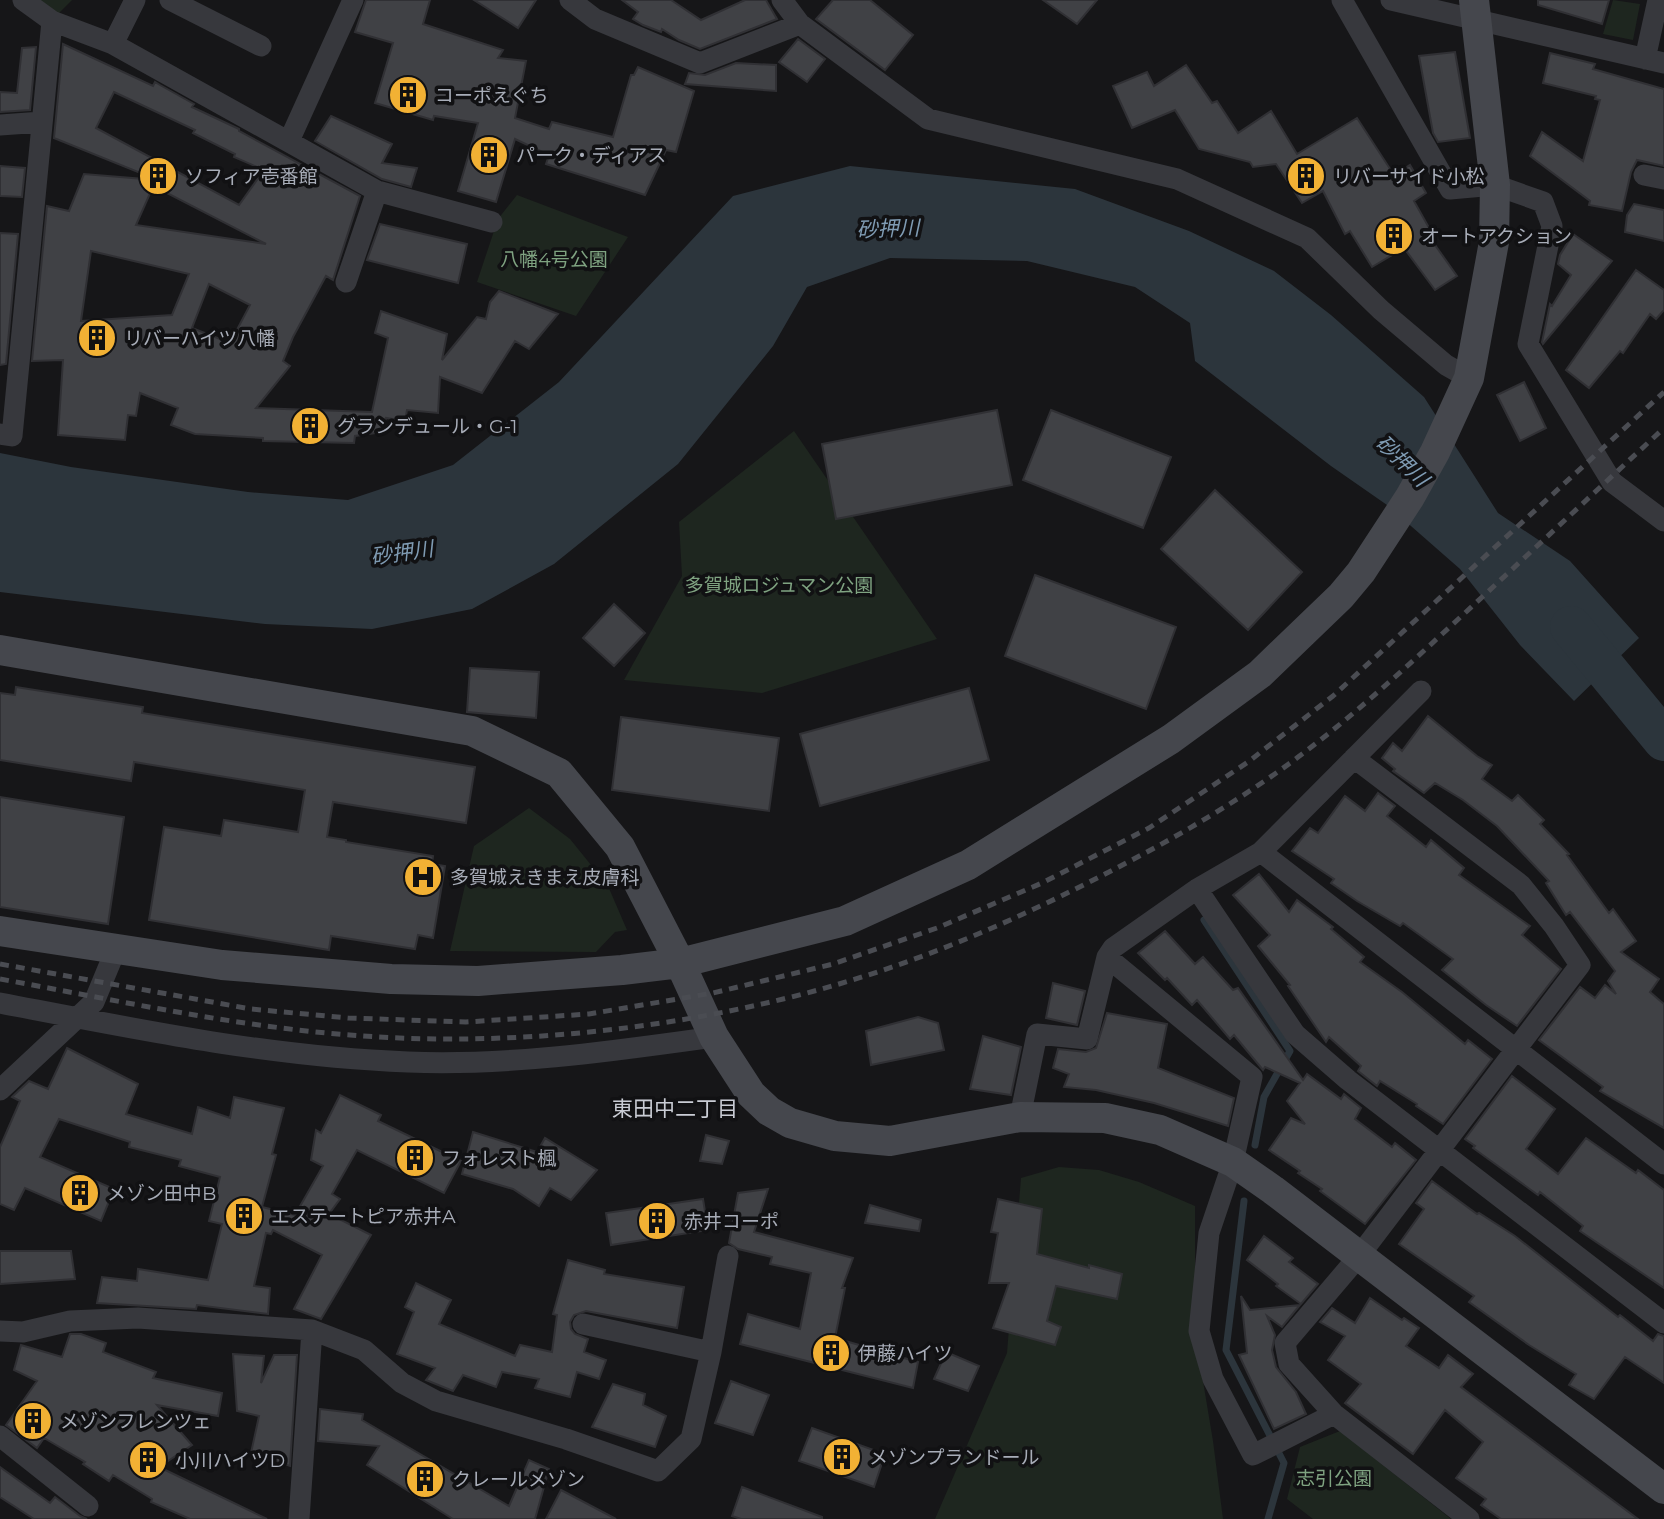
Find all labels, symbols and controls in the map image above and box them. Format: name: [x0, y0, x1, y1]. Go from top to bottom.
building icon: コーポえぐち: [387, 74, 429, 116]
place label: コーポえぐち: [435, 84, 548, 107]
building icon: パーク・ディアス: [468, 134, 510, 176]
place label: パーク・ディアス: [516, 144, 666, 167]
building icon: ソフィア壱番館: [137, 155, 179, 197]
building icon: リバーサイド小松: [1285, 155, 1327, 197]
place label: ソフィア壱番館: [185, 165, 318, 188]
place label: リバーサイド小松: [1333, 165, 1485, 188]
water label: 砂押川: [856, 215, 922, 242]
building icon: オートアクション: [1373, 215, 1415, 257]
place label: オートアクション: [1421, 225, 1572, 248]
park label: 八幡4号公園: [500, 248, 608, 271]
building icon: リバーハイツ八幡: [76, 317, 118, 359]
place label: リバーハイツ八幡: [124, 327, 275, 350]
building icon: グランデュール・G-1: [289, 405, 331, 447]
place label: グランデュール・G-1: [337, 415, 517, 438]
water label: 砂押川: [1371, 430, 1435, 493]
water label: 砂押川: [369, 535, 437, 569]
park label: 多賀城ロジュマン公園: [685, 574, 873, 597]
hospital icon: 多賀城えきまえ皮膚科: [402, 856, 444, 898]
place label: 多賀城えきまえ皮膚科: [450, 866, 639, 889]
district label: 東田中二丁目: [612, 1096, 738, 1121]
building icon: フォレスト楓: [394, 1137, 436, 1179]
place label: フォレスト楓: [442, 1147, 557, 1170]
building icon: メゾン田中B: [59, 1172, 101, 1214]
place label: メゾン田中B: [107, 1182, 216, 1205]
building icon: エステートピア赤井A: [223, 1195, 265, 1237]
building icon: 赤井コーポ: [636, 1200, 678, 1242]
place label: エステートピア赤井A: [271, 1205, 456, 1228]
place label: 赤井コーポ: [684, 1210, 779, 1233]
building icon: 伊藤ハイツ: [810, 1332, 852, 1374]
place label: 伊藤ハイツ: [858, 1342, 953, 1365]
building icon: メゾンフレンツェ: [12, 1400, 54, 1442]
place label: メゾンフレンツェ: [60, 1410, 211, 1433]
building icon: メゾンプランドール: [821, 1436, 863, 1478]
building icon: 小川ハイツD: [127, 1439, 169, 1481]
place label: メゾンプランドール: [869, 1446, 1039, 1469]
place label: 小川ハイツD: [175, 1449, 285, 1472]
building icon: クレールメゾン: [404, 1458, 446, 1500]
park label: 志引公園: [1296, 1467, 1372, 1490]
place label: クレールメゾン: [452, 1468, 585, 1491]

